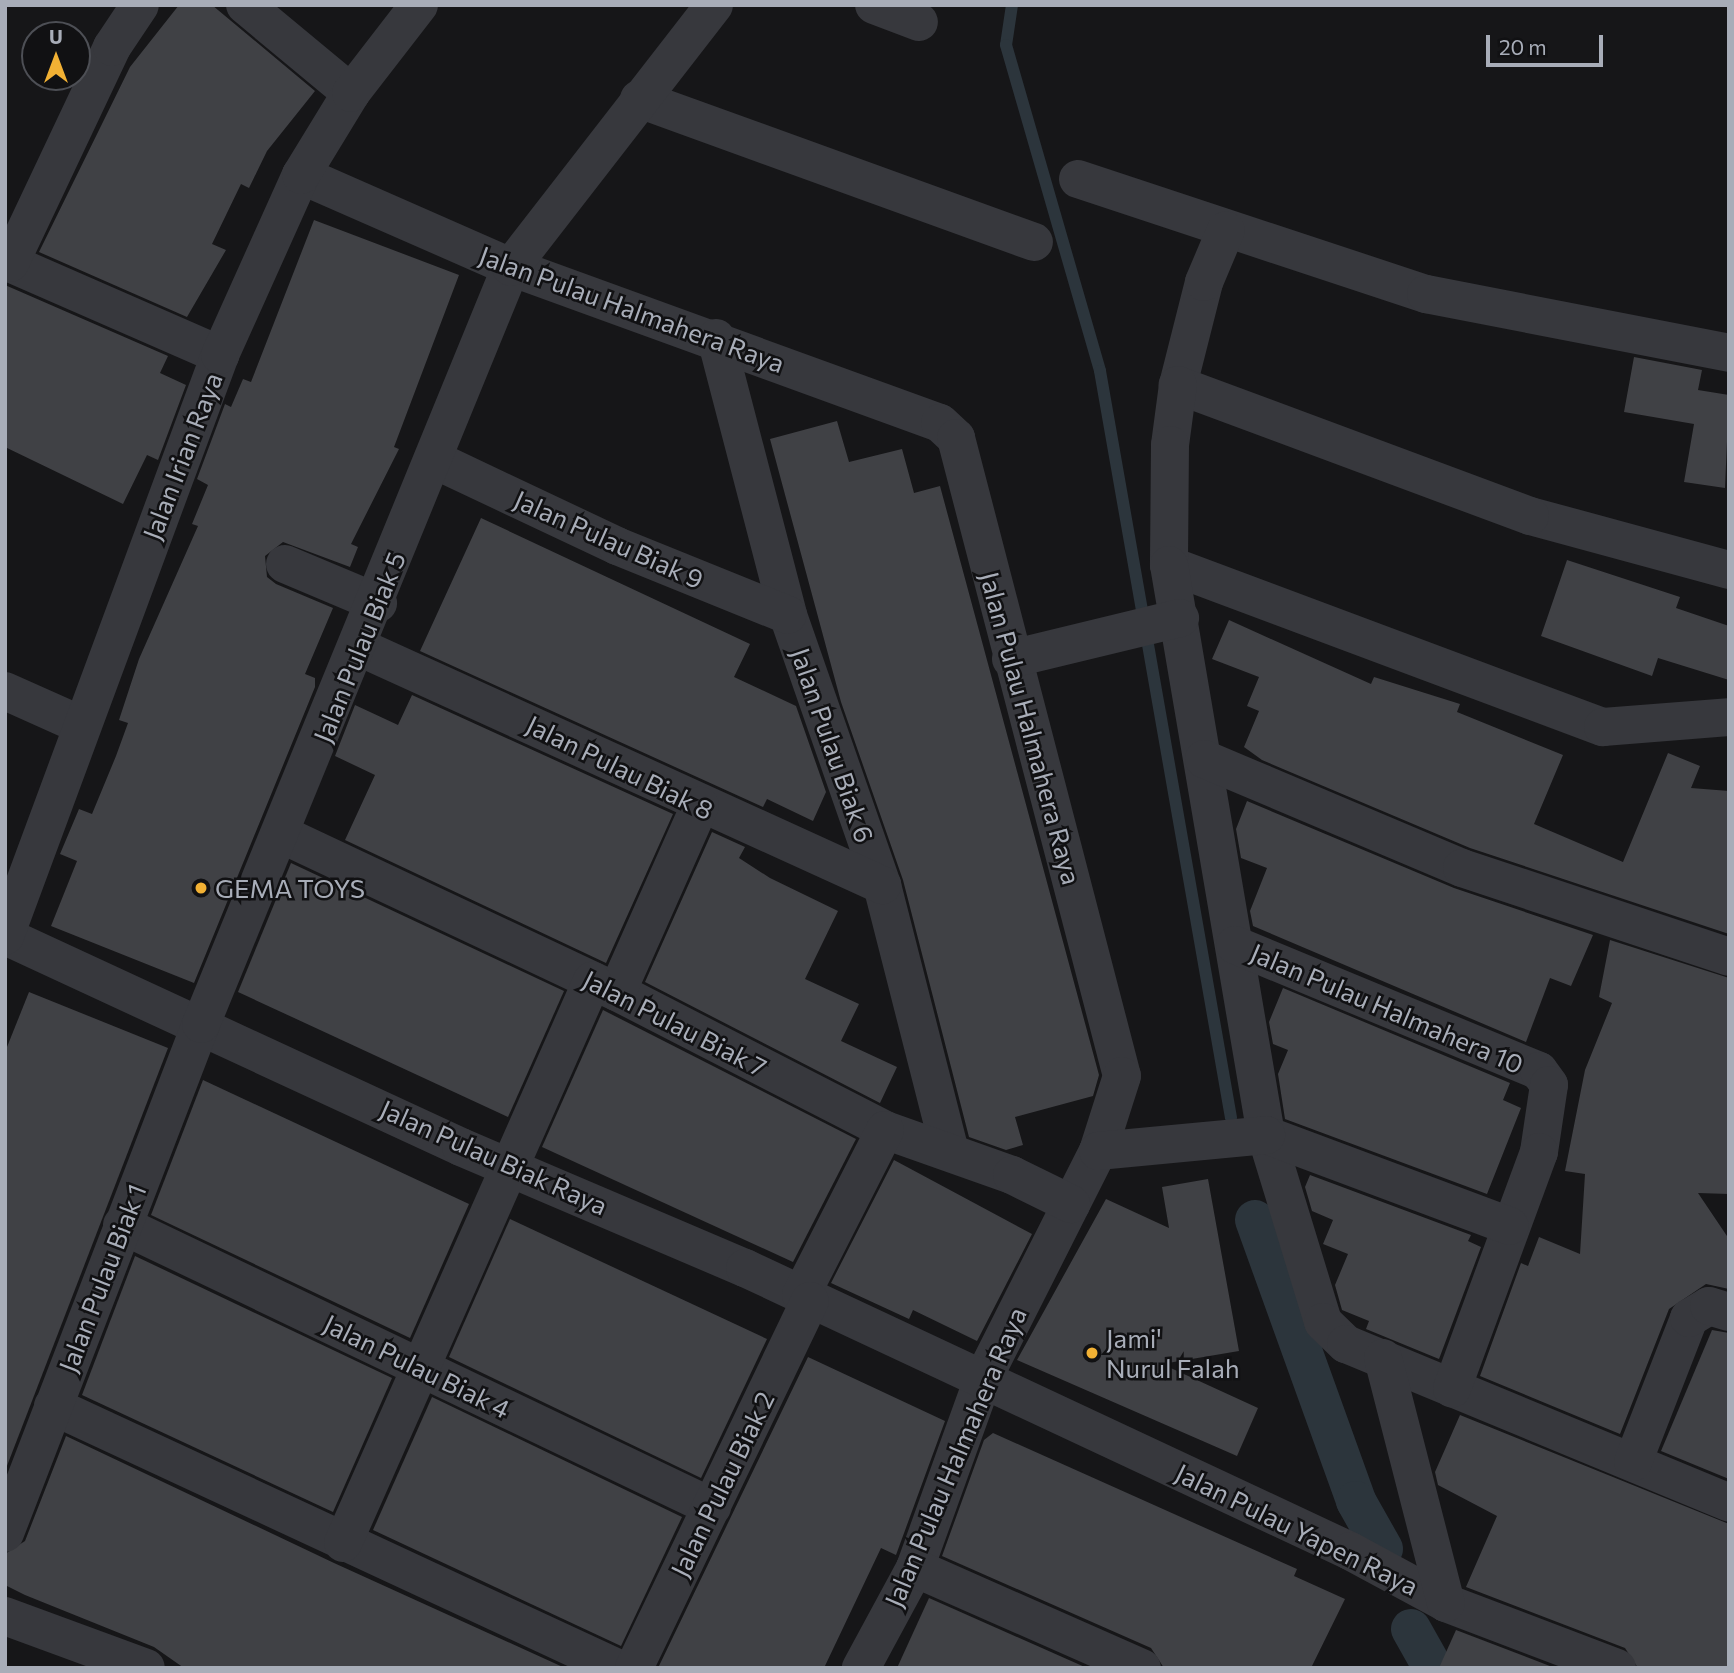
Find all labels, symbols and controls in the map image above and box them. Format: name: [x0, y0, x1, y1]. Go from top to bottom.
north arrow: [21, 21, 91, 91]
scale bar: [1489, 21, 1606, 65]
text: U: [49, 25, 63, 48]
text: 20 m: [1499, 34, 1547, 59]
street label: Jalan Pulau Halmahera Raya: [475, 239, 789, 379]
street label: Jalan Irian Raya: [136, 368, 228, 544]
street label: Jalan Pulau Biak 9: [510, 483, 708, 595]
street label: Jalan Pulau Biak 5: [307, 547, 411, 747]
street label: Jalan Pulau Halmahera Raya: [974, 568, 1088, 888]
street label: Jalan Pulau Biak 6: [785, 644, 881, 846]
street label: Jalan Pulau Biak 8: [522, 708, 718, 826]
place label: GEMA TOYS: [215, 872, 365, 904]
marker: GEMA TOYS: [193, 880, 209, 896]
street label: Jalan Pulau Halmahera 10: [1246, 936, 1528, 1080]
street label: Jalan Pulau Biak 7: [578, 963, 772, 1083]
street label: Jalan Pulau Biak Raya: [376, 1093, 612, 1221]
street label: Jalan Pulau Biak 1: [52, 1180, 152, 1376]
street label: Jalan Pulau Halmahera Raya: [878, 1302, 1032, 1612]
street label: Jalan Pulau Biak 4: [319, 1307, 515, 1425]
place label: Jami' Nurul Falah: [1106, 1322, 1240, 1384]
marker: Jami' Nurul Falah: [1084, 1345, 1100, 1361]
street label: Jalan Pulau Biak 2: [664, 1386, 780, 1582]
street label: Jalan Pulau Yapen Raya: [1171, 1457, 1423, 1601]

